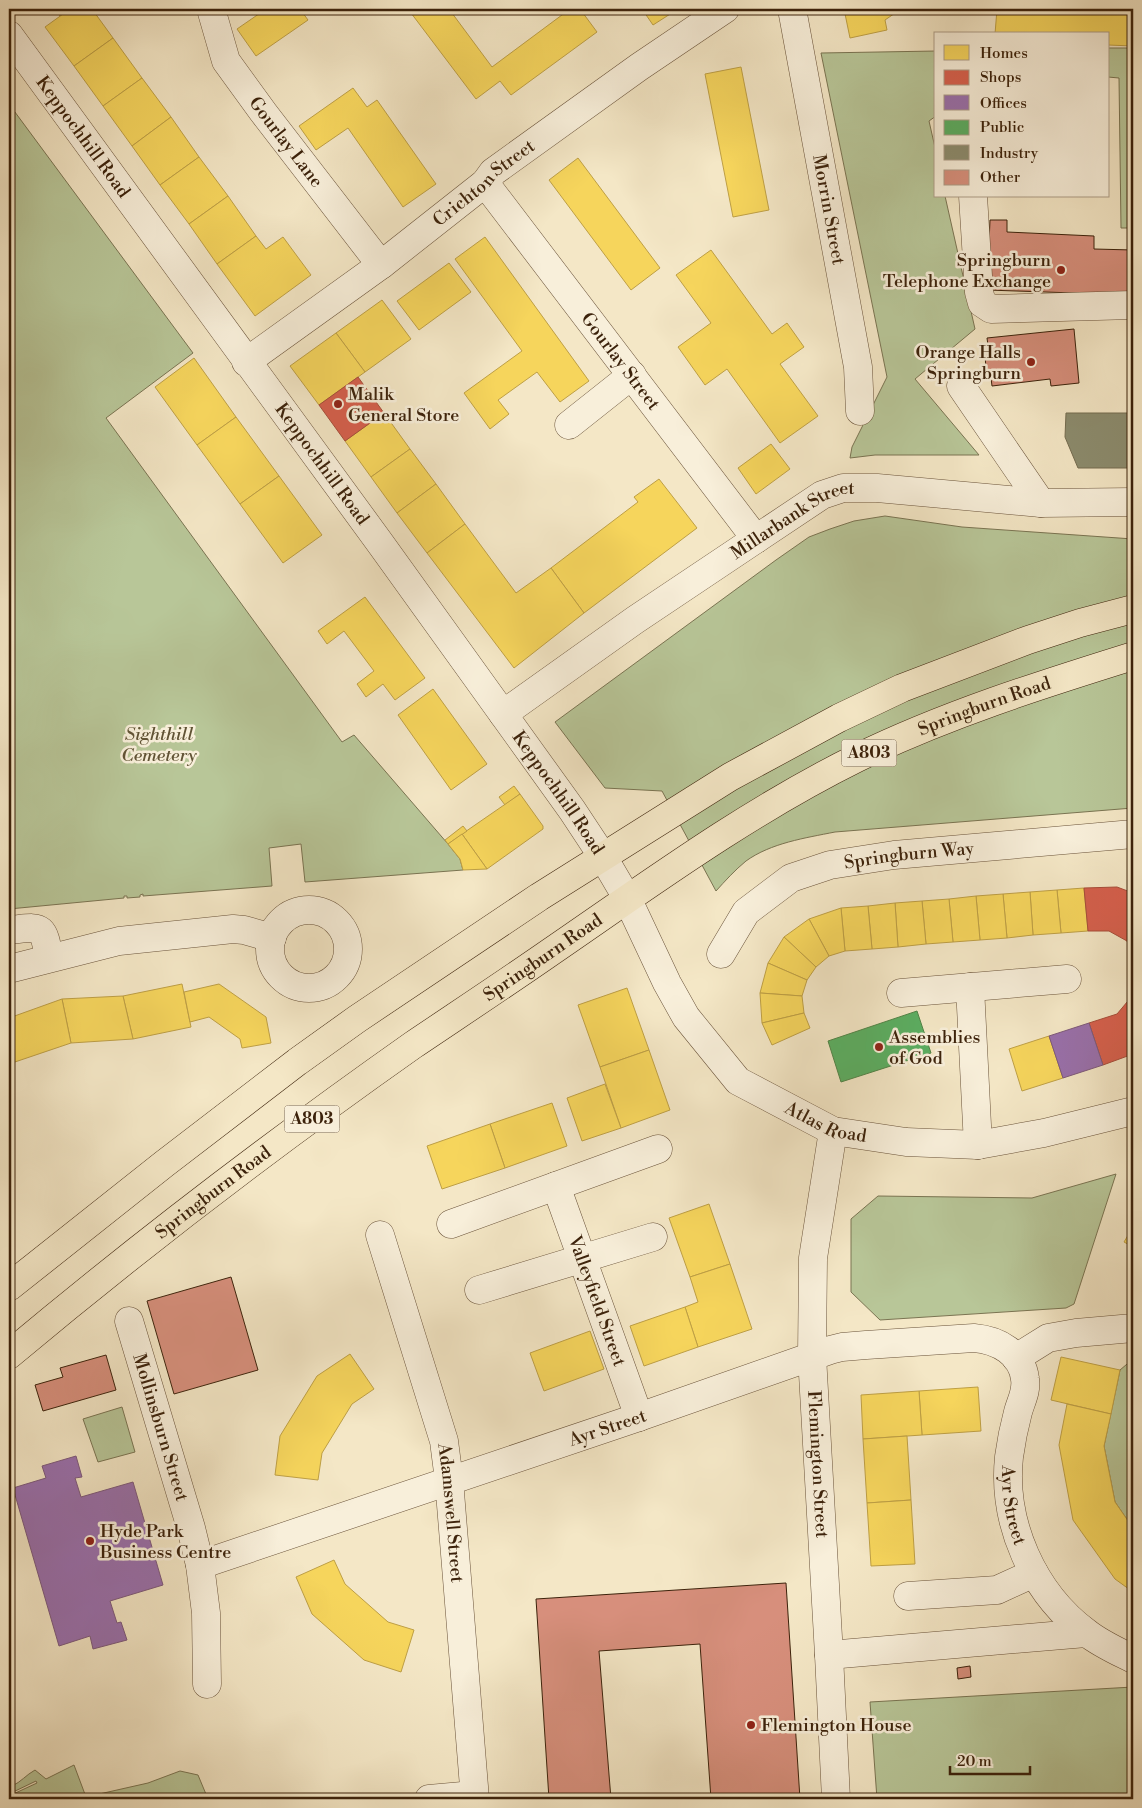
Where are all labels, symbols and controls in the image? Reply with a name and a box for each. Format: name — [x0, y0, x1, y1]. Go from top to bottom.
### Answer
legend — [934, 32, 1110, 198]
text: Homes — [980, 44, 1028, 63]
text: Shops — [980, 68, 1021, 87]
street label: Keppochhill Road — [31, 71, 136, 203]
street label: Gourlay Lane — [244, 92, 328, 192]
text: Offices — [980, 94, 1027, 113]
text: Public — [980, 118, 1024, 137]
street label: Crichton Street — [428, 134, 540, 231]
text: Industry — [980, 144, 1039, 163]
street label: Morrin Street — [808, 153, 851, 267]
text: Other — [980, 168, 1021, 187]
place label: Springburn Telephone Exchange — [883, 249, 1051, 293]
marker: Springburn Telephone Exchange — [1055, 264, 1067, 276]
street label: Gourlay Street — [576, 308, 666, 415]
place label: Orange Halls Springburn — [915, 341, 1021, 385]
marker: Orange Halls Springburn — [1025, 356, 1037, 368]
place label: Malik General Store — [348, 383, 459, 427]
street label: Keppochhill Road — [270, 398, 375, 530]
marker: Malik General Store — [332, 398, 344, 410]
street label: Millarbank Street — [726, 477, 855, 564]
street label: Springburn Road — [914, 671, 1054, 741]
park label: Sighthill Cemetery — [121, 723, 197, 767]
street label: Keppochhill Road — [507, 726, 610, 859]
road number: A803 — [842, 740, 896, 766]
street label: Springburn Way — [842, 836, 975, 874]
street label: Springburn Road — [479, 908, 607, 1006]
place label: Assemblies of God — [888, 1026, 981, 1070]
marker: Assemblies of God — [873, 1041, 885, 1053]
street label: Atlas Road — [780, 1096, 869, 1148]
road number: A803 — [284, 1106, 340, 1132]
street label: Springburn Road — [150, 1140, 276, 1244]
street label: Valleyfield Street — [563, 1231, 631, 1370]
street label: Mollinsburn Street — [128, 1351, 194, 1505]
street label: Flemington Street — [802, 1390, 834, 1539]
street label: Ayr Street — [565, 1404, 650, 1452]
street label: Adamswell Street — [433, 1441, 469, 1584]
street label: Ayr Street — [996, 1464, 1032, 1549]
place label: Hyde Park Business Centre — [99, 1520, 231, 1564]
marker: Hyde Park Business Centre — [84, 1535, 96, 1547]
place label: Flemington House — [761, 1714, 912, 1737]
marker: Flemington House — [745, 1719, 757, 1731]
scale bar — [950, 1743, 1030, 1775]
text: 20 m — [957, 1752, 992, 1771]

